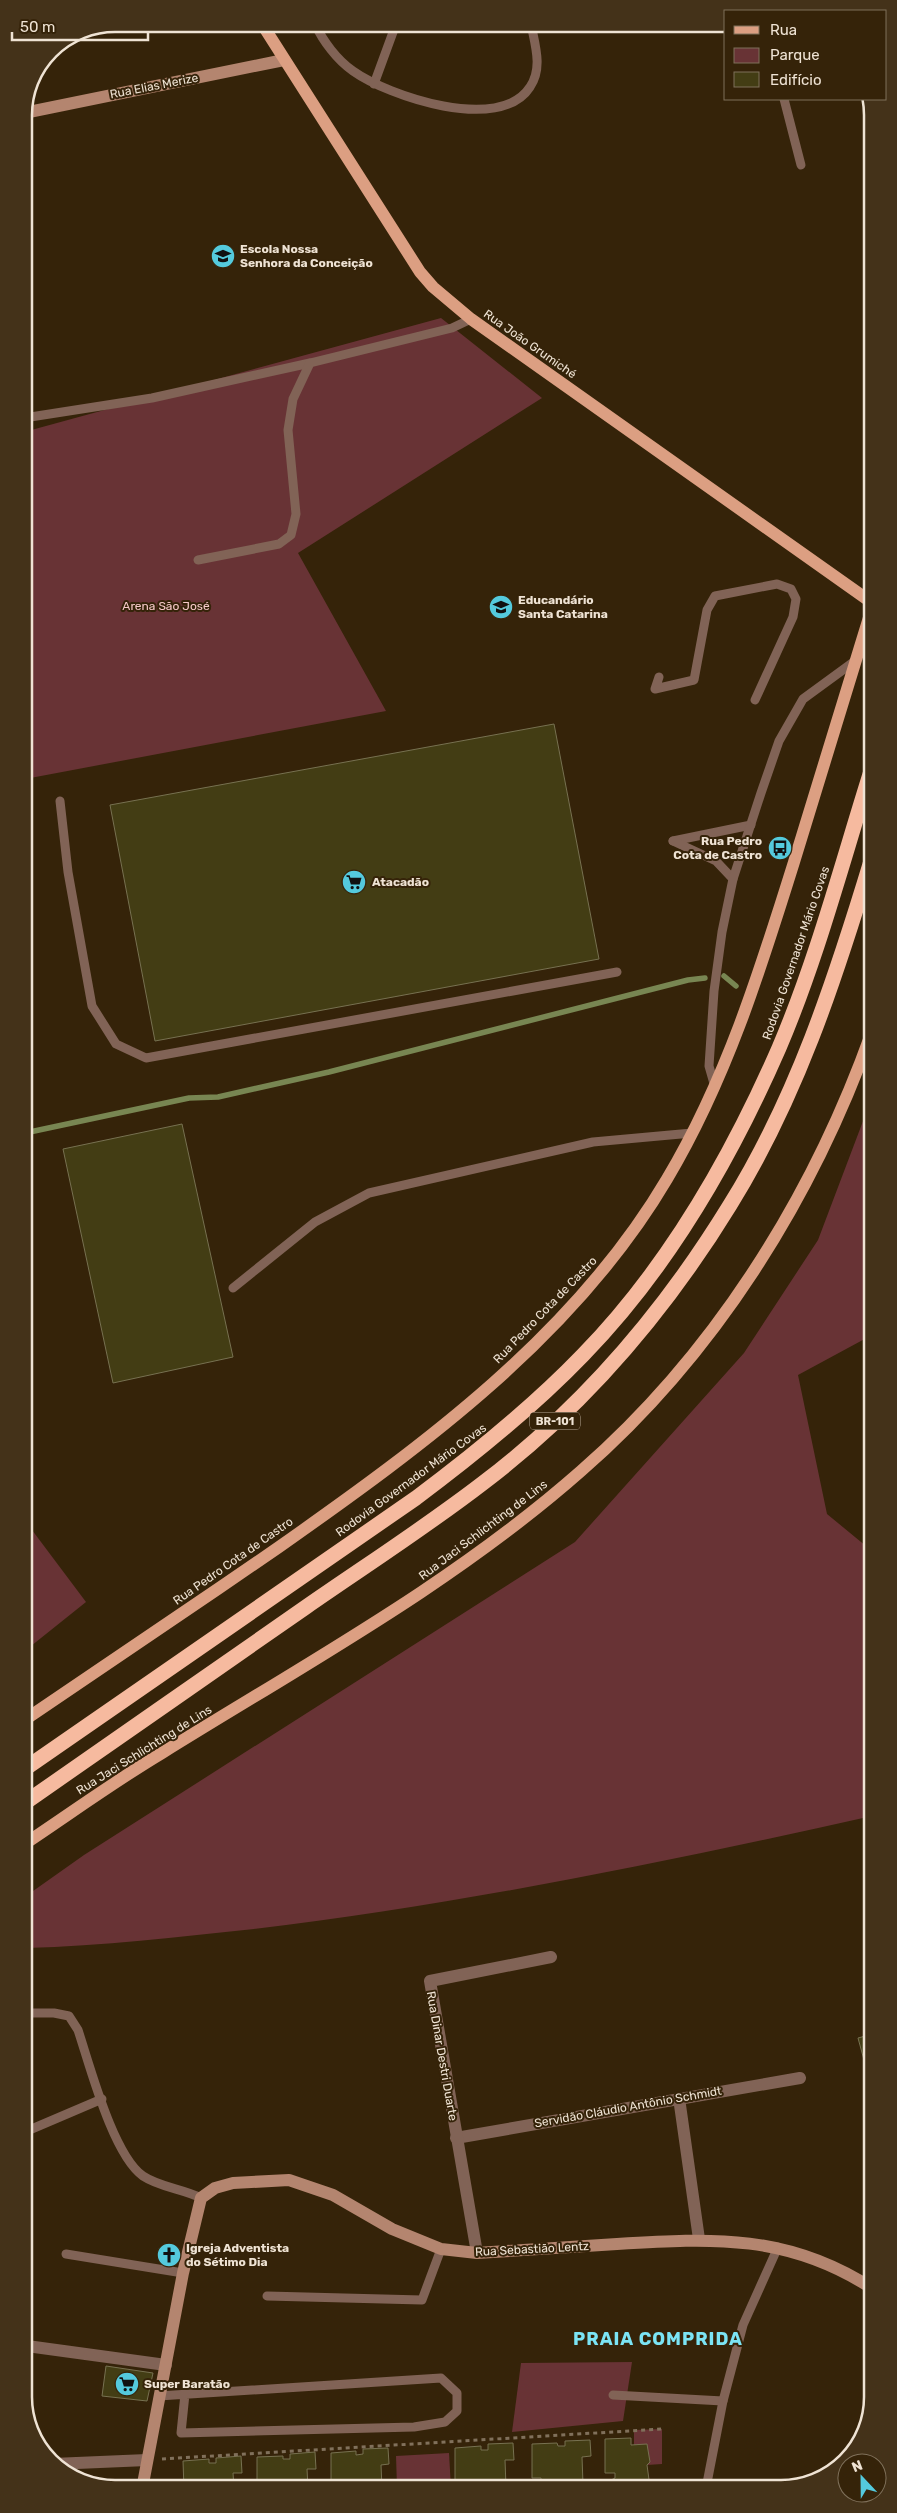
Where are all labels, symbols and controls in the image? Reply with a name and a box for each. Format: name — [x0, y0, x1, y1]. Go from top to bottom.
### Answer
scale bar — [12, 10, 149, 42]
legend — [724, 10, 887, 100]
text: 50 m — [20, 18, 55, 36]
text: Rua — [770, 21, 797, 39]
text: Parque — [770, 46, 820, 64]
street label: Rua Elias Merize — [109, 70, 200, 101]
text: Edifício — [770, 71, 822, 89]
place label: Escola Nossa Senhora da Conceição — [240, 242, 373, 270]
school or university icon: Escola Nossa Senhora da Conceição — [210, 243, 236, 269]
street label: Rua João Grumiché — [481, 307, 579, 381]
place label: Educandário Santa Catarina — [518, 593, 608, 621]
school or university icon: Educandário Santa Catarina — [488, 594, 514, 620]
park label: Arena São José — [122, 599, 210, 613]
place label: Rua Pedro Cota de Castro — [673, 834, 762, 862]
bus stop icon: Rua Pedro Cota de Castro — [767, 835, 793, 861]
street label: Rodovia Governador Mário Covas — [760, 864, 832, 1042]
supermarket icon: Atacadão — [341, 869, 367, 895]
place label: Atacadão — [372, 875, 429, 889]
street label: Rua Pedro Cota de Castro — [490, 1254, 600, 1366]
road number: BR-101 — [530, 1412, 580, 1430]
street label: Rodovia Governador Mário Covas — [333, 1421, 489, 1539]
street label: Rua Jaci Schlichting de Lins — [416, 1477, 550, 1583]
street label: Rua Pedro Cota de Castro — [170, 1514, 296, 1608]
street label: Rua Jaci Schlichting de Lins — [74, 1702, 214, 1798]
street label: Rua Dinar Destri Duarte — [424, 1990, 460, 2122]
street label: Servidão Cláudio Antônio Schmidt — [533, 2084, 723, 2130]
street label: Rua Sebastião Lentz — [475, 2239, 589, 2259]
place label: Igreja Adventista do Sétimo Dia — [186, 2241, 289, 2269]
church icon: Igreja Adventista do Sétimo Dia — [156, 2242, 182, 2268]
district label: PRAIA COMPRIDA — [573, 2328, 743, 2350]
supermarket icon: Super Baratão — [114, 2371, 140, 2397]
place label: Super Baratão — [144, 2377, 230, 2391]
north arrow — [837, 2453, 887, 2503]
text: N — [849, 2457, 865, 2476]

